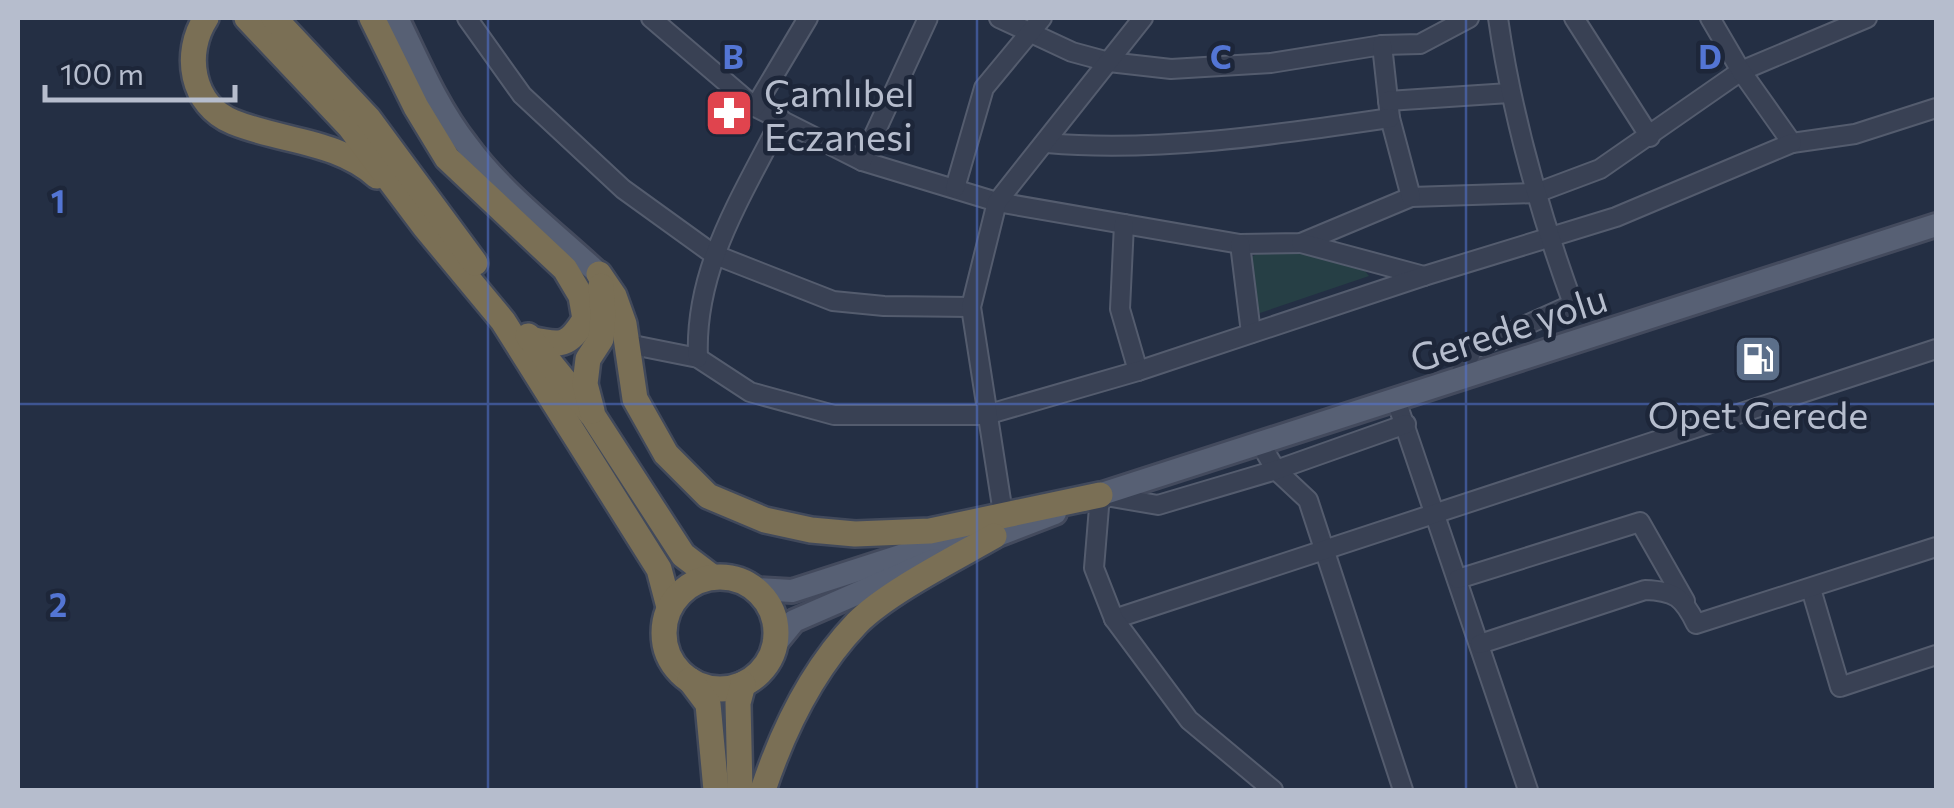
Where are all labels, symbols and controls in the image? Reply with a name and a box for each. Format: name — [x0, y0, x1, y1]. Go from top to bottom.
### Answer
text: B — [722, 36, 744, 76]
text: C — [1210, 36, 1232, 76]
text: D — [1698, 36, 1722, 76]
scale bar — [45, 40, 235, 102]
text: 100 m — [60, 54, 144, 91]
place label: Çamlıbel Eczanesi — [764, 68, 915, 159]
pharmacy icon: Çamlıbel Eczanesi — [703, 87, 755, 139]
text: 1 — [51, 180, 65, 220]
street label: Gerede yolu — [1404, 273, 1612, 381]
fuel station icon: Opet Gerede — [1732, 333, 1784, 385]
place label: Opet Gerede — [1648, 390, 1868, 437]
text: 2 — [49, 584, 67, 624]

